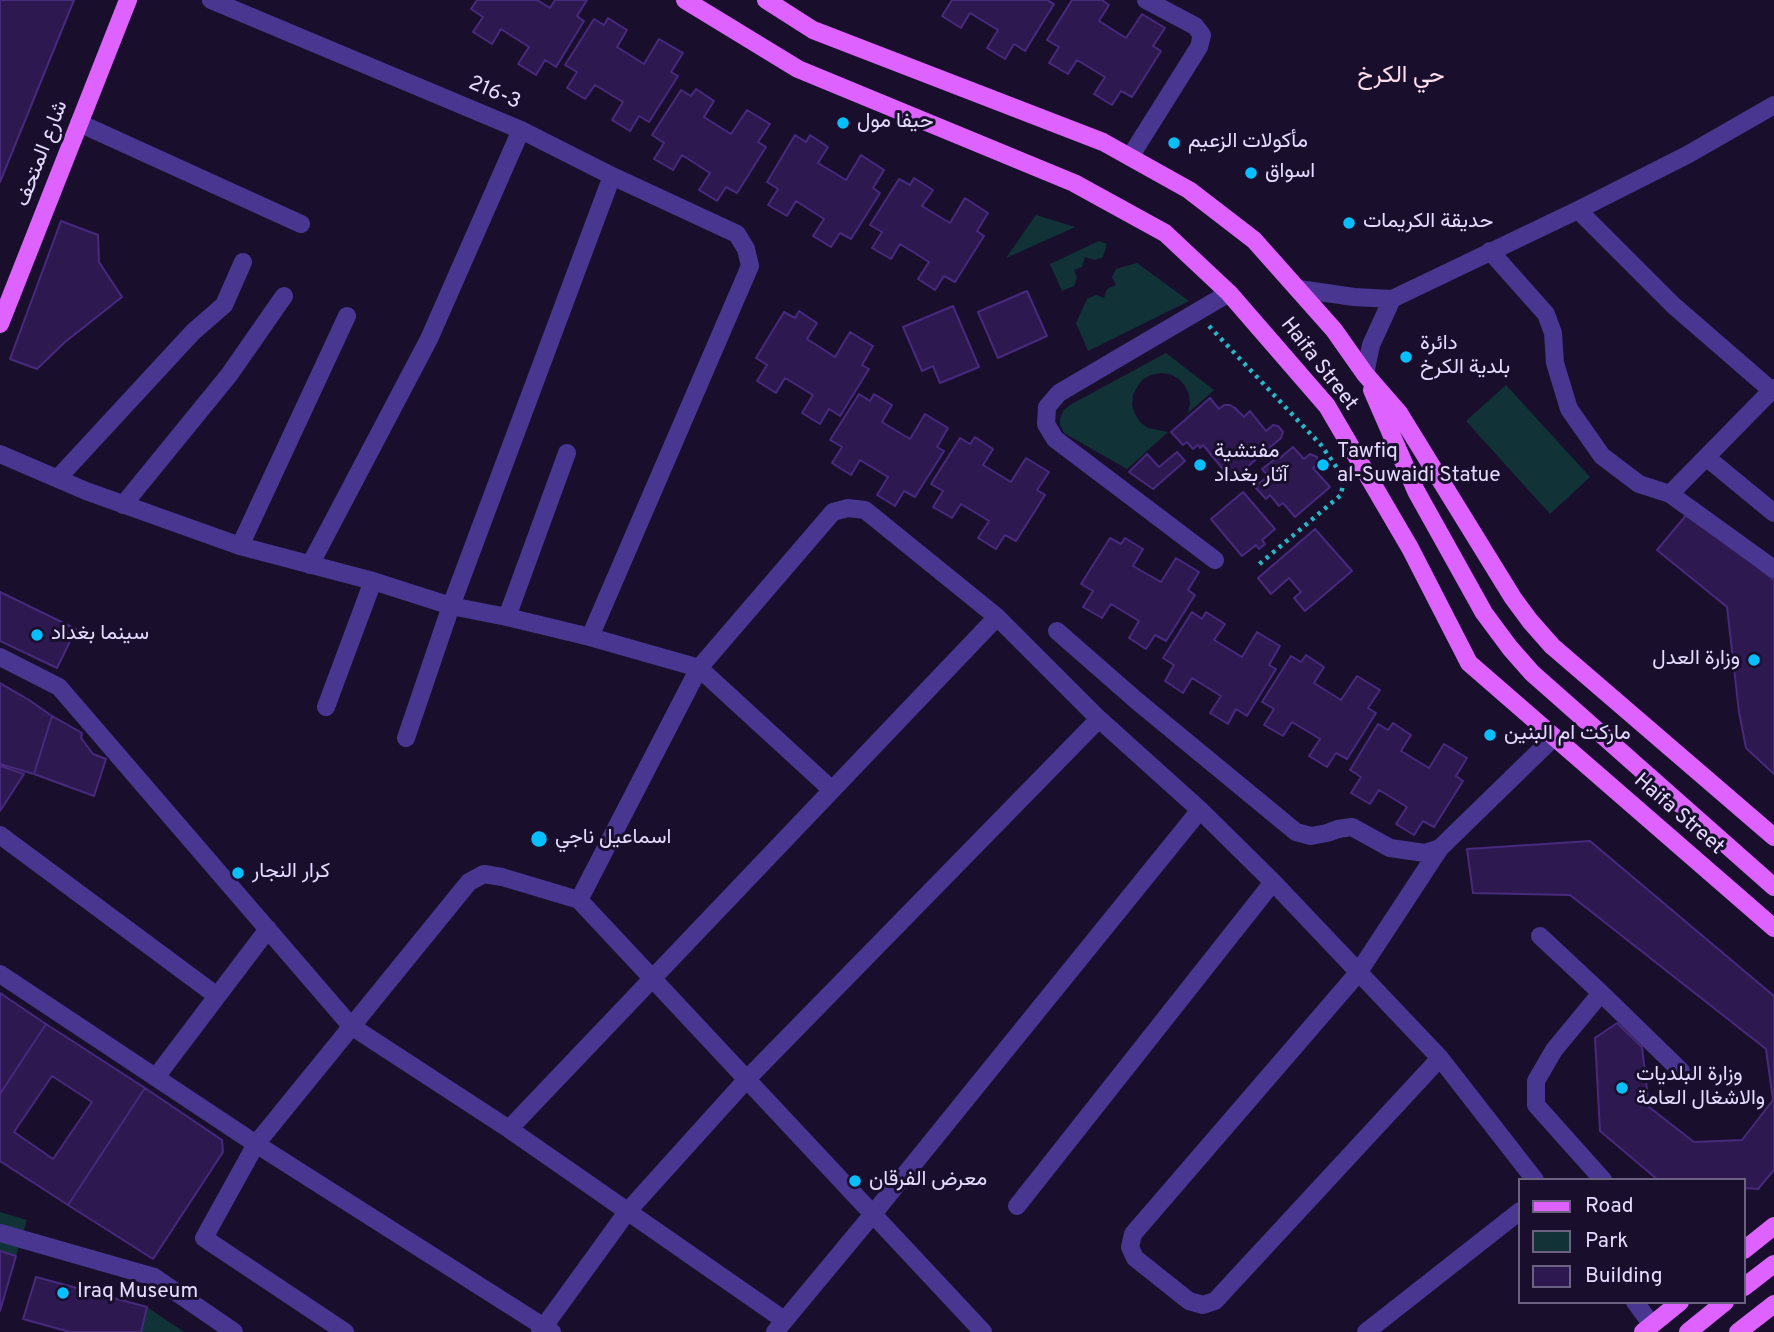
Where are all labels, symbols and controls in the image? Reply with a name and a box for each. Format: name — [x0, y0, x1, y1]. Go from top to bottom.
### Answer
district label: حي الكرخ — [1357, 63, 1445, 91]
street label: 216-3 — [464, 72, 524, 116]
street label: شارع المتحف — [11, 97, 75, 211]
place label: حيفا مول — [857, 110, 934, 136]
marker: حيفا مول — [835, 115, 851, 131]
place label: مأكولات الزعيم — [1188, 130, 1308, 156]
marker: مأكولات الزعيم — [1166, 135, 1182, 151]
place label: اسواق — [1265, 160, 1315, 186]
marker: اسواق — [1243, 165, 1259, 181]
place label: حديقة الكريمات — [1363, 210, 1493, 236]
marker: حديقة الكريمات — [1341, 215, 1357, 231]
street label: Haifa Street — [1274, 313, 1362, 417]
place label: دائرة بلدية الكرخ — [1420, 332, 1510, 382]
marker: دائرة بلدية الكرخ — [1398, 349, 1414, 365]
place label: مفتشية آثار بغداد — [1214, 440, 1288, 490]
place label: Tawfiq al-Suwaidi Statue — [1337, 440, 1501, 490]
marker: مفتشية آثار بغداد — [1192, 457, 1208, 473]
marker: Tawfiq al-Suwaidi Statue — [1315, 457, 1331, 473]
place label: سينما بغداد — [51, 622, 149, 648]
marker: سينما بغداد — [29, 627, 45, 643]
place label: وزارة العدل — [1652, 647, 1740, 673]
marker: وزارة العدل — [1746, 652, 1762, 668]
place label: ماركت ام البنين — [1504, 722, 1631, 748]
marker: ماركت ام البنين — [1482, 727, 1498, 743]
street label: Haifa Street — [1628, 769, 1728, 861]
place label: اسماعيل ناجي — [555, 826, 671, 852]
marker: اسماعيل ناجي — [529, 829, 549, 849]
place label: كرار النجار — [252, 860, 330, 886]
marker: كرار النجار — [230, 865, 246, 881]
place label: وزارة البلديات والاشغال العامة — [1636, 1063, 1765, 1113]
marker: وزارة البلديات والاشغال العامة — [1614, 1080, 1630, 1096]
place label: معرض الفرقان — [869, 1168, 987, 1194]
marker: معرض الفرقان — [847, 1173, 863, 1189]
legend — [1518, 1178, 1746, 1304]
text: Road — [1585, 1193, 1634, 1220]
text: Park — [1585, 1228, 1628, 1255]
text: Building — [1585, 1263, 1663, 1290]
place label: Iraq Museum — [77, 1280, 198, 1306]
marker: Iraq Museum — [55, 1285, 71, 1301]

